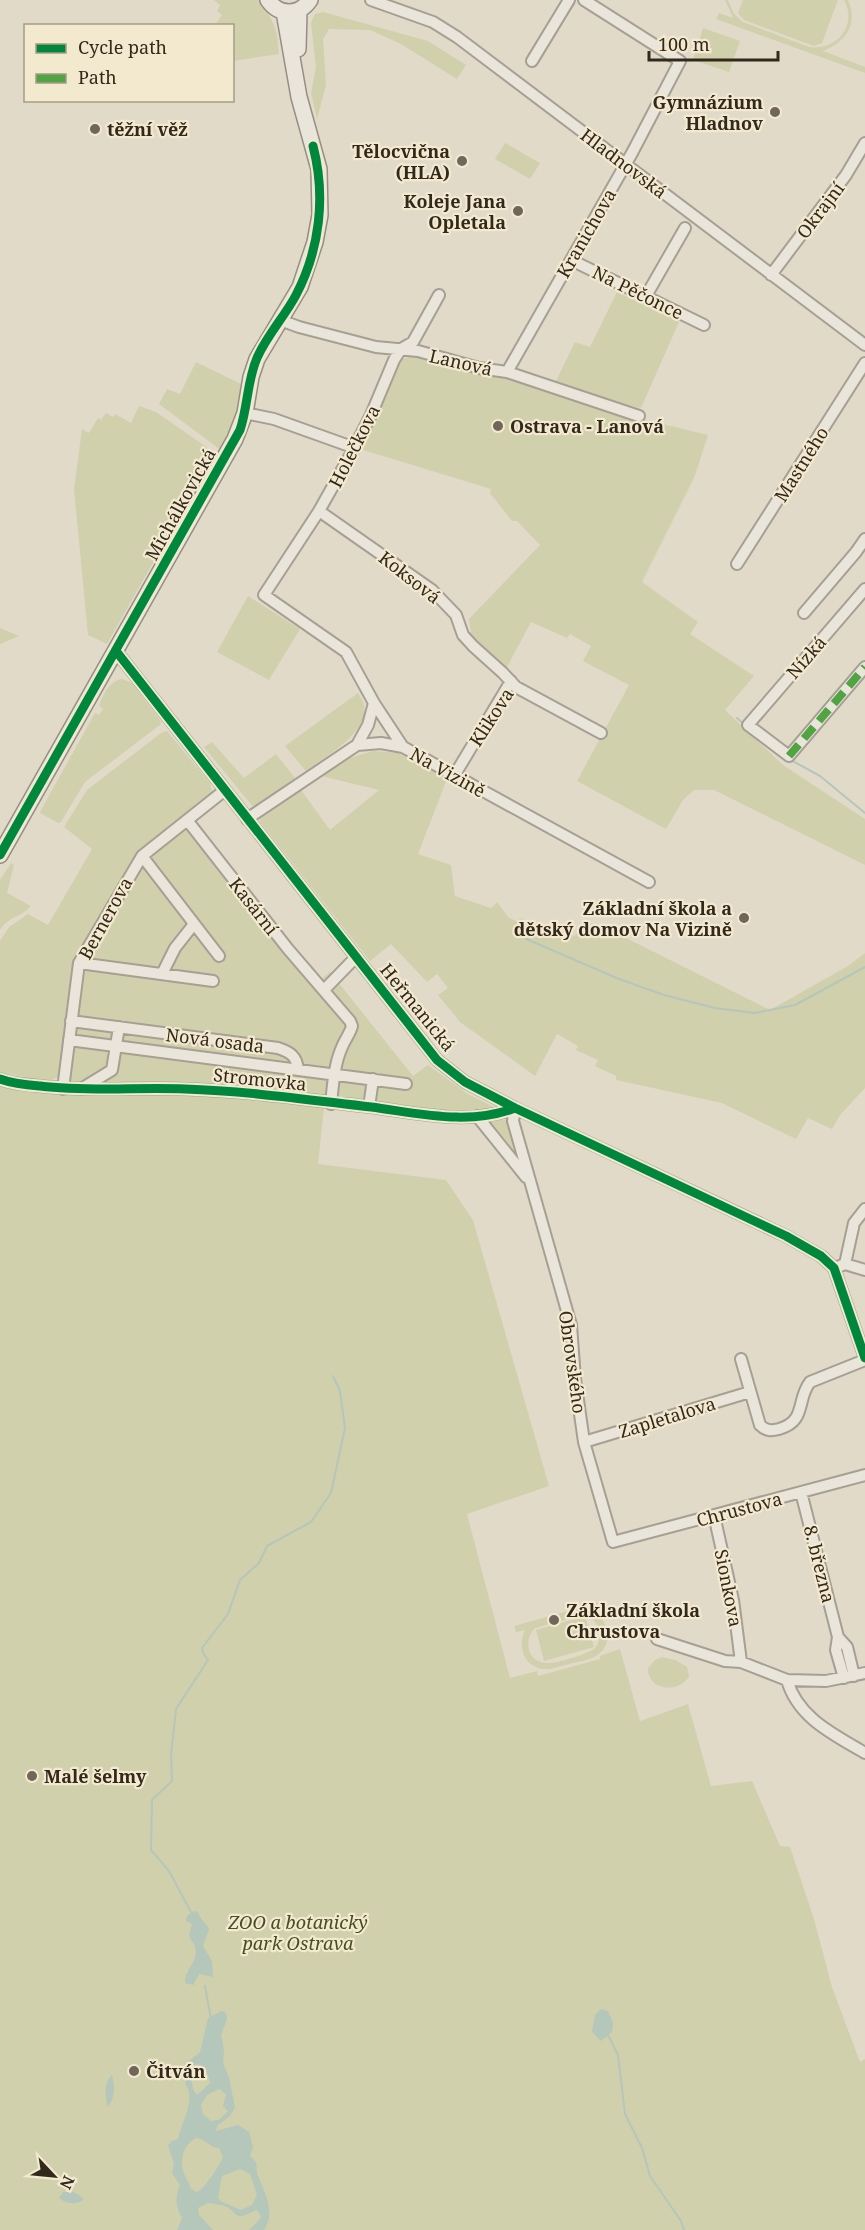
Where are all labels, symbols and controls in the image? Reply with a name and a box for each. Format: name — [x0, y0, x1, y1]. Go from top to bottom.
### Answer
legend — [24, 24, 234, 102]
scale bar — [649, 24, 778, 62]
text: 100 m — [658, 32, 710, 56]
text: Cycle path — [78, 35, 167, 59]
text: Path — [78, 65, 117, 89]
place label: Gymnázium Hladnov — [653, 90, 763, 135]
marker: Gymnázium Hladnov — [768, 105, 782, 119]
place label: těžní věž — [107, 117, 188, 141]
marker: těžní věž — [88, 122, 102, 136]
street label: Hladnovská — [576, 123, 672, 203]
place label: Tělocvična (HLA) — [352, 139, 450, 184]
marker: Tělocvična (HLA) — [455, 154, 469, 168]
street label: Okrajní — [791, 177, 849, 243]
street label: Kranichova — [551, 184, 621, 282]
place label: Koleje Jana Opletala — [404, 189, 506, 234]
marker: Koleje Jana Opletala — [511, 204, 525, 218]
street label: Na Pěčonce — [589, 260, 687, 324]
street label: Lanová — [427, 343, 495, 381]
street label: Holečkova — [323, 401, 385, 491]
place label: Ostrava - Lanová — [510, 414, 664, 438]
marker: Ostrava - Lanová — [491, 419, 505, 433]
street label: Mastného — [768, 422, 834, 506]
street label: Michálkovická — [139, 444, 221, 564]
street label: Koksová — [374, 545, 446, 609]
street label: Nízká — [781, 631, 831, 683]
street label: Klikova — [463, 683, 519, 751]
street label: Na Vizině — [406, 741, 490, 803]
street label: Kasární — [224, 872, 284, 940]
street label: Bernerova — [73, 873, 137, 963]
place label: Základní škola a dětský domov Na Vizině — [514, 896, 732, 941]
marker: Základní škola a dětský domov Na Vizině — [737, 911, 751, 925]
street label: Heřmanická — [375, 958, 461, 1056]
street label: Nová osada — [164, 1022, 266, 1058]
street label: Stromovka — [212, 1062, 308, 1096]
street label: Obrovského — [554, 1309, 592, 1415]
street label: Zapletalova — [616, 1391, 718, 1443]
street label: Chrustova — [693, 1486, 785, 1532]
street label: 8. března — [799, 1523, 841, 1605]
street label: Sionkova — [710, 1547, 748, 1629]
place label: Základní škola Chrustova — [566, 1598, 700, 1643]
marker: Základní škola Chrustova — [547, 1613, 561, 1627]
place label: Malé šelmy — [44, 1764, 147, 1788]
marker: Malé šelmy — [25, 1769, 39, 1783]
park label: ZOO a botanický park Ostrava — [227, 1910, 368, 1955]
place label: Čitván — [146, 2059, 205, 2083]
marker: Čitván — [127, 2064, 141, 2078]
north arrow — [24, 2146, 84, 2206]
text: N — [55, 2172, 80, 2193]

